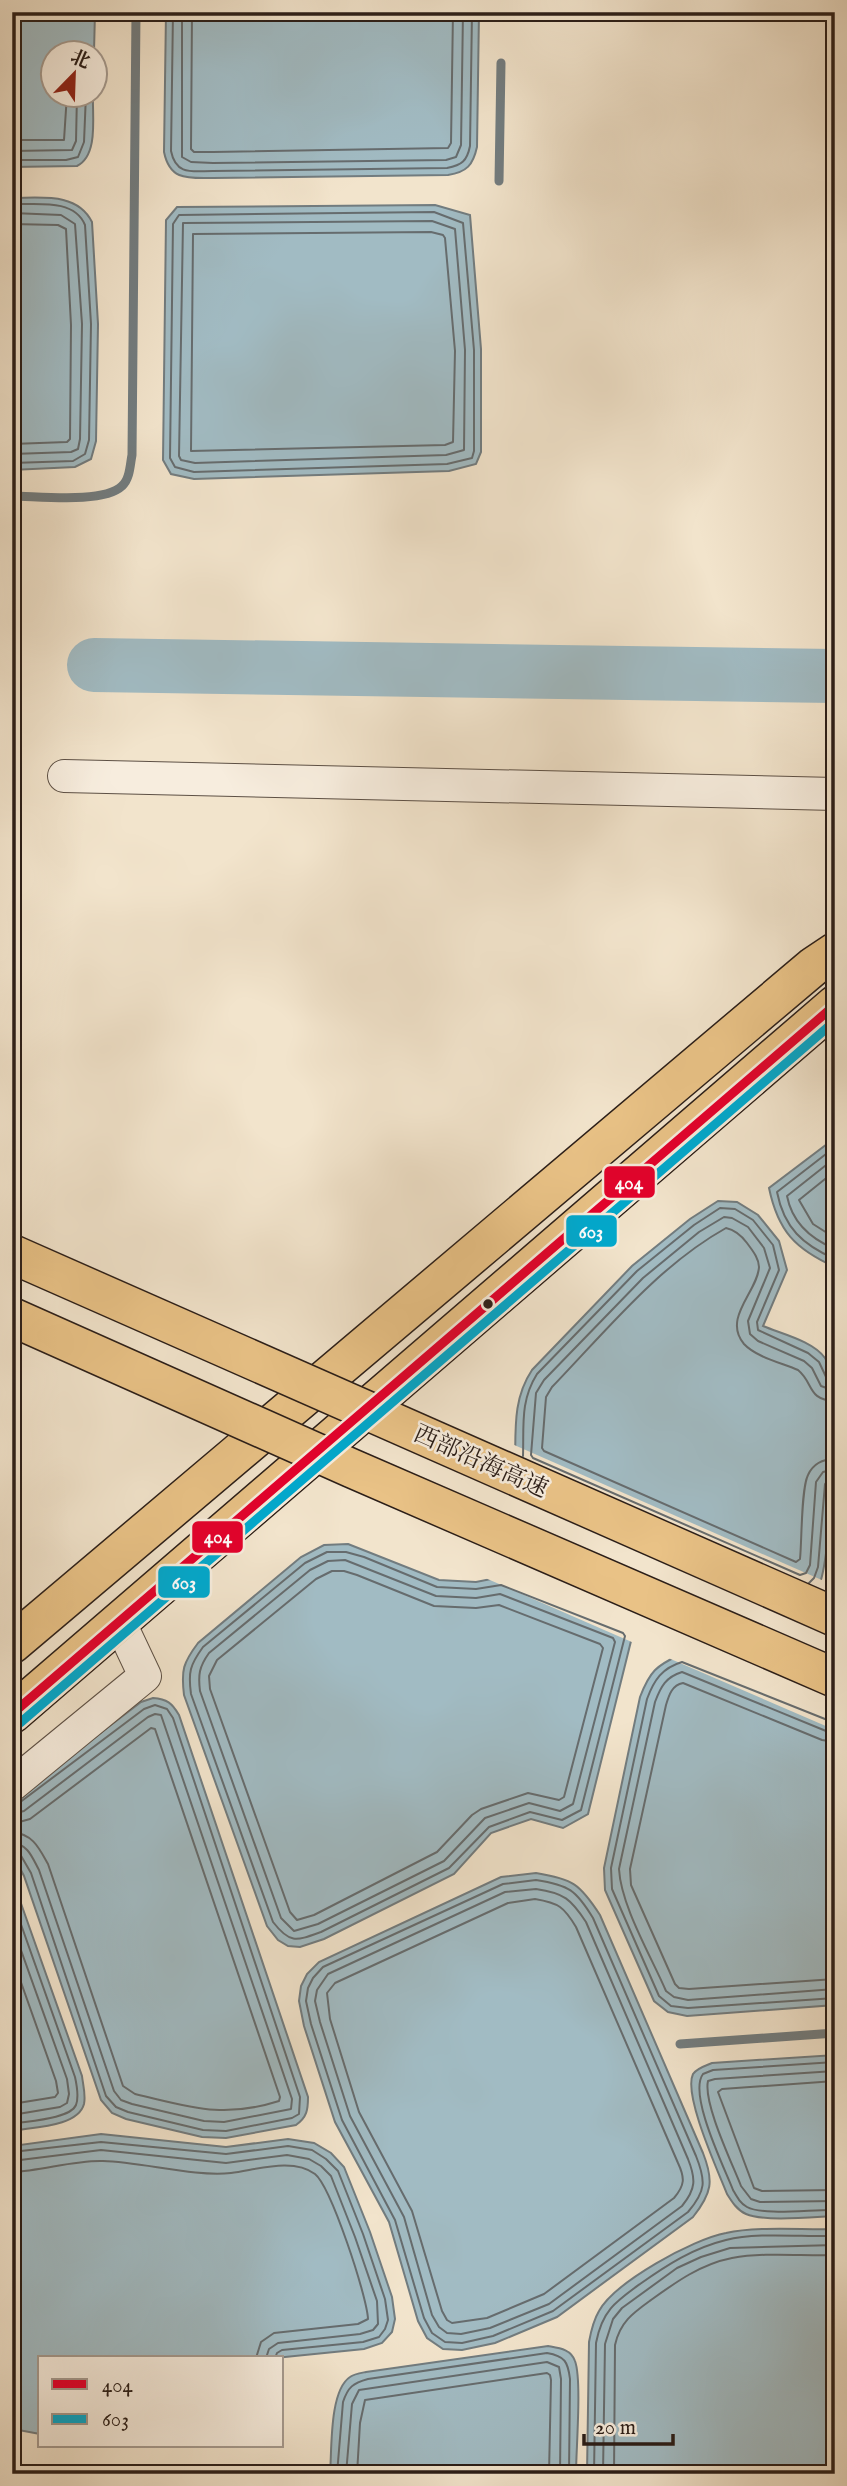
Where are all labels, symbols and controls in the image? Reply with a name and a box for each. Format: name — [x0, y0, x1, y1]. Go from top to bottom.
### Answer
north arrow — [38, 38, 108, 108]
text: 北 — [66, 45, 93, 75]
line badge: 404 — [603, 1165, 656, 1199]
text: 404 — [615, 1172, 644, 1196]
line badge: 603 — [565, 1214, 618, 1248]
text: 603 — [579, 1221, 603, 1245]
unlabelled marker — [481, 1297, 495, 1311]
street label: 西部沿海高速 — [408, 1419, 552, 1506]
line badge: 404 — [191, 1520, 244, 1554]
text: 404 — [204, 1526, 233, 1550]
line badge: 603 — [157, 1565, 211, 1599]
text: 603 — [172, 1572, 196, 1596]
legend — [38, 2356, 284, 2448]
text: 404 — [102, 2373, 134, 2400]
scale bar — [584, 2402, 674, 2446]
text: 603 — [102, 2407, 129, 2434]
text: 20 m — [595, 2415, 636, 2442]

